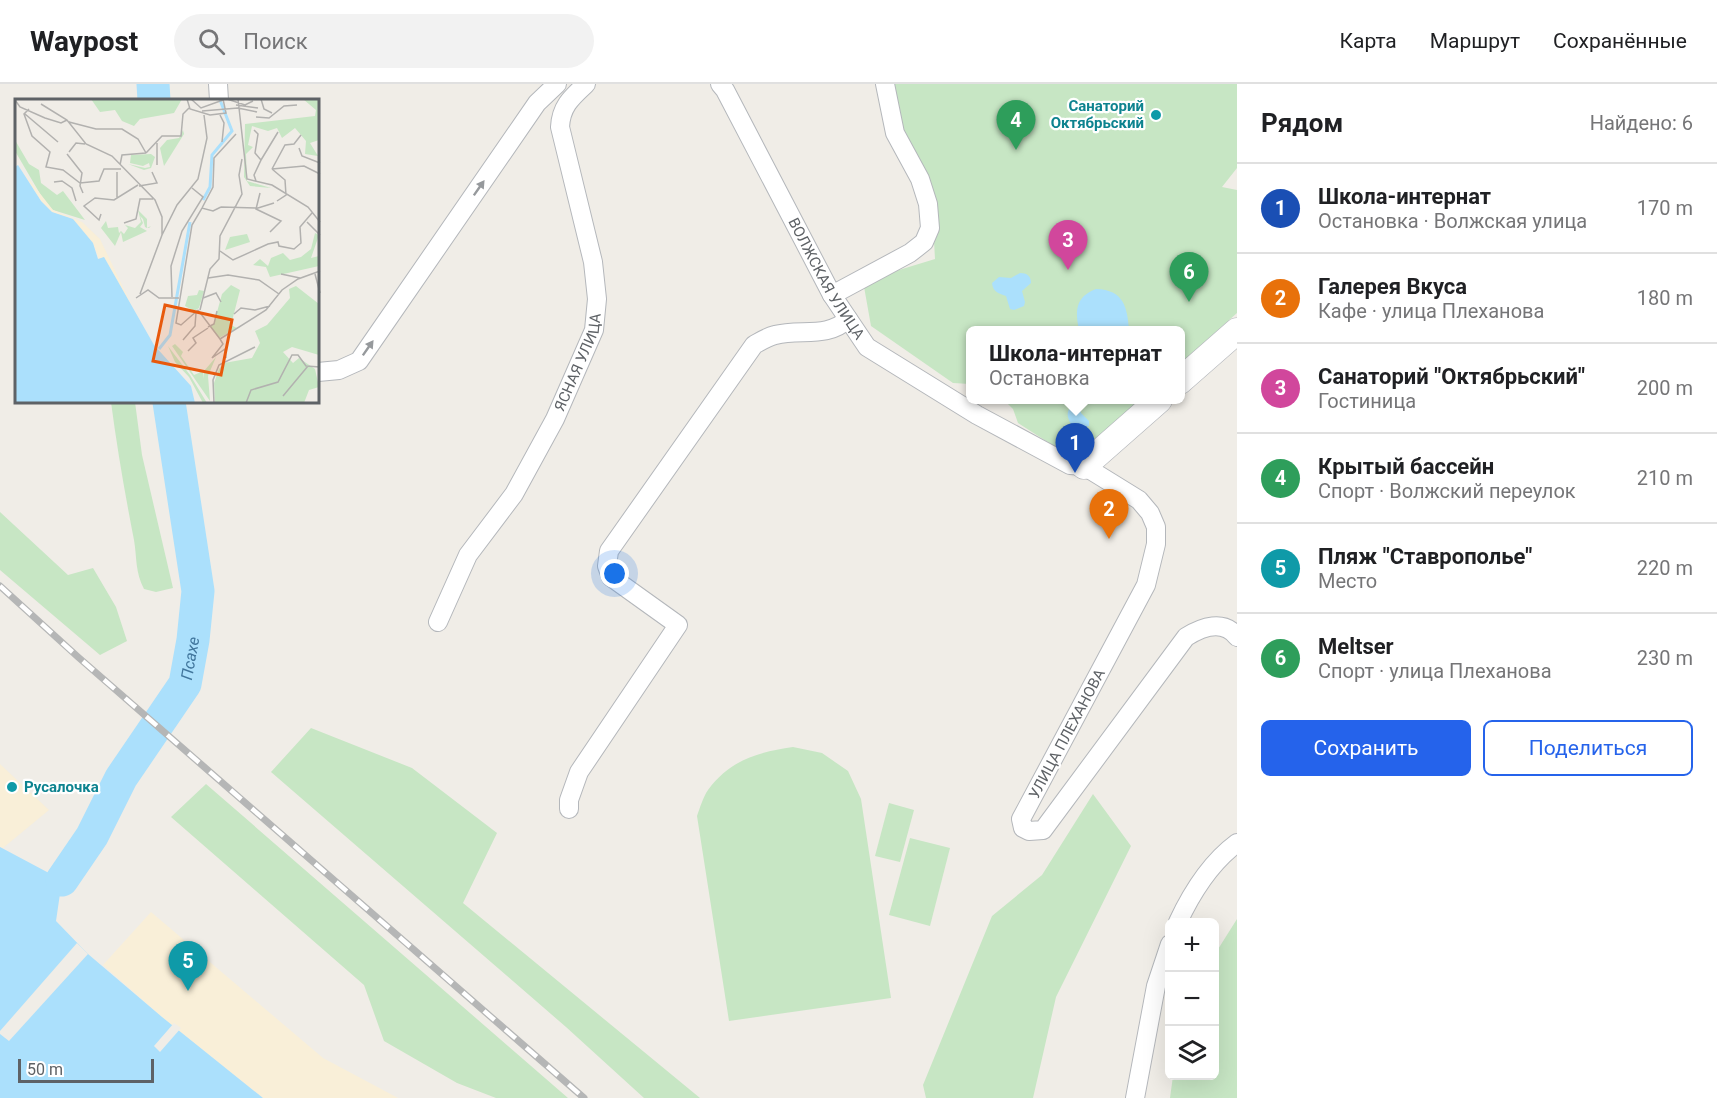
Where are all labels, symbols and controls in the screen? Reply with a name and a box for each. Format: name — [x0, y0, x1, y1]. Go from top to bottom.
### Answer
search box — [174, 14, 594, 68]
text: Waypost — [30, 25, 138, 58]
icon: search — [195, 25, 228, 58]
text: Поиск — [243, 29, 308, 54]
text: Карта — [1340, 29, 1397, 53]
text: Маршрут — [1430, 29, 1520, 53]
text: Сохранённые — [1553, 29, 1687, 53]
place label: Санаторий Октябрьский — [1051, 97, 1144, 132]
inset map — [15, 99, 320, 404]
pin: 4 — [996, 100, 1036, 150]
marker: Санаторий Октябрьский — [1149, 108, 1163, 122]
text: Рядом — [1261, 108, 1343, 138]
text: Найдено: 6 — [1590, 111, 1693, 135]
one-way arrow — [473, 180, 484, 196]
text: Школа-интернат — [1318, 184, 1491, 209]
text: 1 — [1275, 196, 1286, 220]
text: 170 m — [1637, 196, 1693, 220]
text: Остановка · Волжская улица — [1318, 209, 1587, 233]
street label: ВОЛЖСКАЯ УЛИЦА — [784, 215, 868, 343]
pin: 3 — [1048, 220, 1088, 270]
pin: 6 — [1170, 252, 1208, 302]
text: Галерея Вкуса — [1318, 274, 1467, 299]
text: 2 — [1275, 286, 1286, 310]
text: 180 m — [1637, 286, 1693, 310]
text: Кафе · улица Плеханова — [1318, 299, 1544, 323]
street label: ЯСНАЯ УЛИЦА — [551, 312, 605, 414]
popup — [966, 326, 1185, 404]
one-way arrow — [362, 341, 374, 357]
text: Школа-интернат — [989, 341, 1162, 366]
text: Санаторий "Октябрьский" — [1318, 364, 1585, 389]
text: Остановка — [989, 366, 1090, 390]
text: 3 — [1275, 376, 1286, 400]
text: 200 m — [1637, 376, 1693, 400]
text: Гостиница — [1318, 389, 1416, 413]
pin: 1 — [1056, 424, 1094, 473]
text: Крытый бассейн — [1318, 454, 1494, 479]
text: 4 — [1275, 466, 1286, 490]
text: 210 m — [1637, 466, 1693, 490]
text: Спорт · Волжский переулок — [1318, 479, 1576, 503]
pin: 2 — [1090, 490, 1128, 539]
text: Пляж "Ставрополье" — [1318, 544, 1532, 569]
text: 5 — [1275, 556, 1286, 580]
text: 220 m — [1637, 556, 1693, 580]
your location — [600, 559, 629, 588]
text: Место — [1318, 569, 1377, 593]
text: Meltser — [1318, 634, 1394, 659]
water label: Псахе — [176, 635, 203, 681]
text: 6 — [1275, 646, 1286, 670]
text: 230 m — [1637, 646, 1693, 670]
text: Спорт · улица Плеханова — [1318, 659, 1552, 683]
street label: УЛИЦА ПЛЕХАНОВА — [1025, 666, 1109, 802]
button: Сохранить — [1261, 720, 1471, 776]
button: Поделиться — [1483, 720, 1693, 776]
place label: Русалочка — [24, 778, 99, 796]
marker: Русалочка — [5, 780, 19, 794]
map controls — [1165, 918, 1219, 1080]
button: + — [1165, 918, 1219, 972]
pin: 5 — [168, 942, 207, 991]
button: − — [1165, 972, 1219, 1026]
button: layers — [1165, 1026, 1219, 1080]
scale bar — [18, 1056, 154, 1084]
text: 50 m — [27, 1060, 63, 1079]

